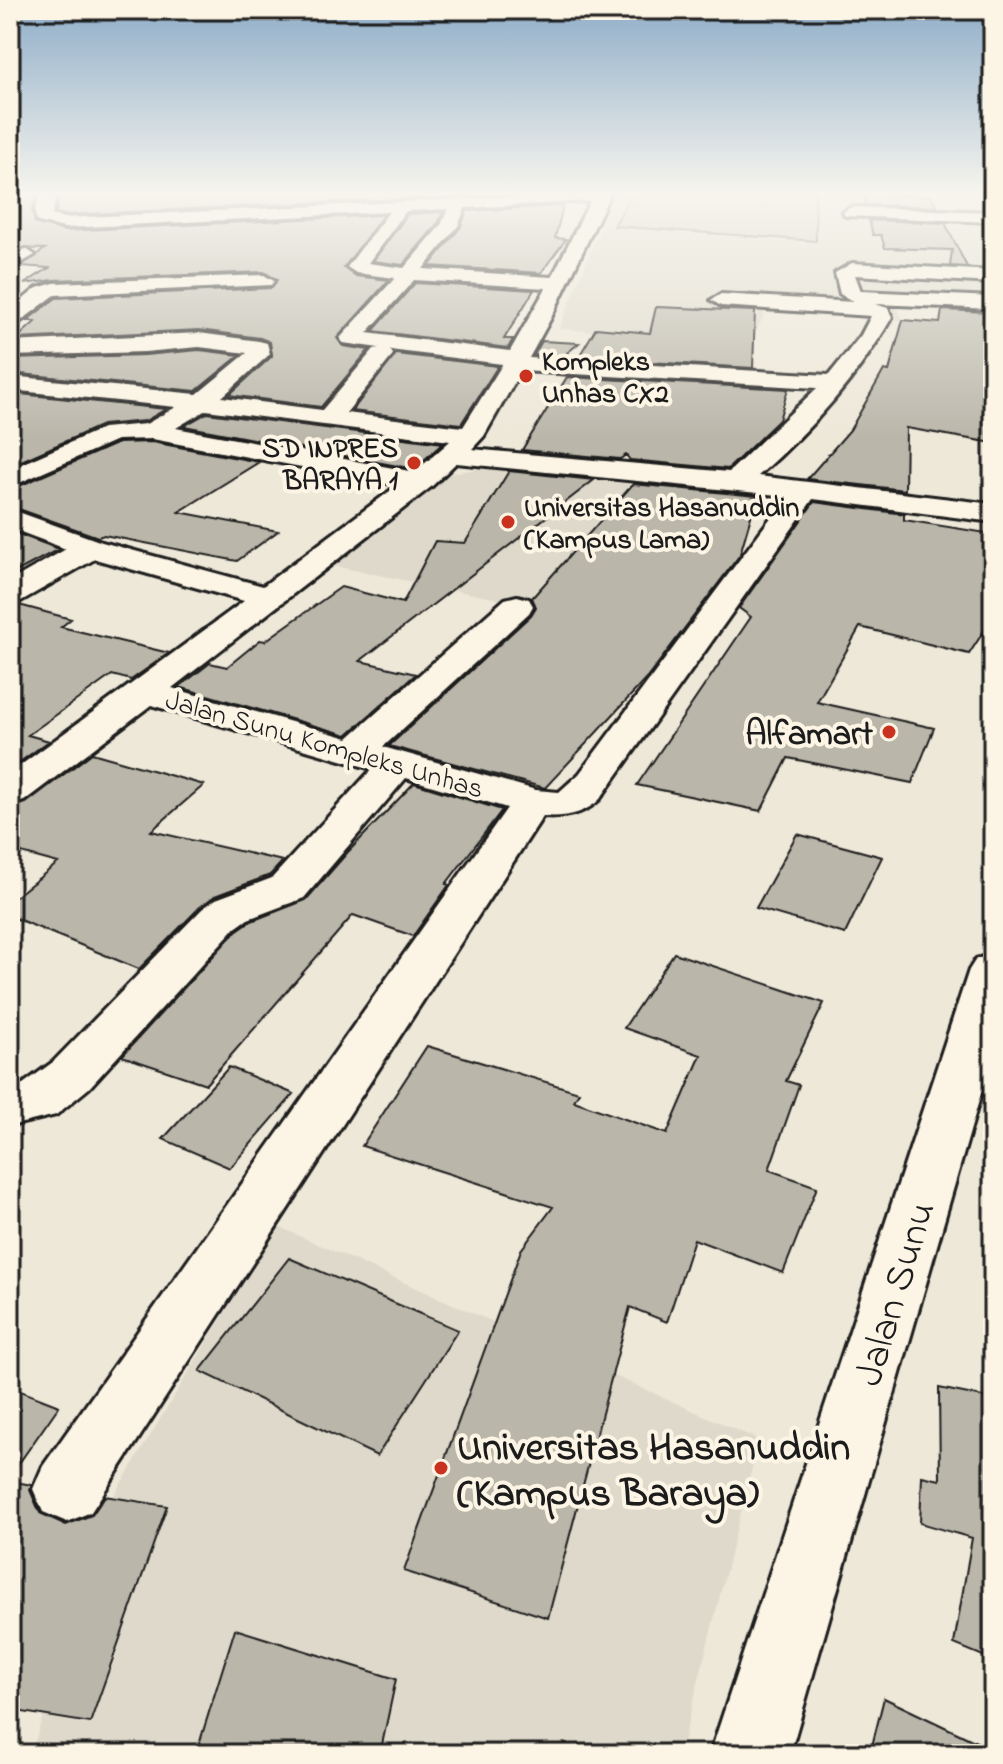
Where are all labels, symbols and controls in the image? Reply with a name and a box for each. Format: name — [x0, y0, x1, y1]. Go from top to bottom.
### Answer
place label: Kompleks Unhas CX2 — [542, 343, 669, 416]
marker: Kompleks Unhas CX2 — [517, 367, 535, 385]
place label: SD INPRES BARAYA 1 — [262, 430, 398, 503]
marker: SD INPRES BARAYA 1 — [405, 454, 423, 472]
place label: Universitas Hasanuddin (Kampus Lama) — [524, 489, 799, 562]
marker: Universitas Hasanuddin (Kampus Lama) — [499, 513, 517, 531]
street label: Jalan Sunu Kompleks Unhas — [160, 681, 488, 811]
place label: Alfamart — [746, 711, 874, 761]
marker: Alfamart — [880, 723, 898, 741]
street label: Jalan Sunu — [841, 1195, 953, 1394]
place label: Universitas Hasanuddin (Kampus Baraya) — [457, 1420, 850, 1525]
marker: Universitas Hasanuddin (Kampus Baraya) — [432, 1459, 450, 1477]

